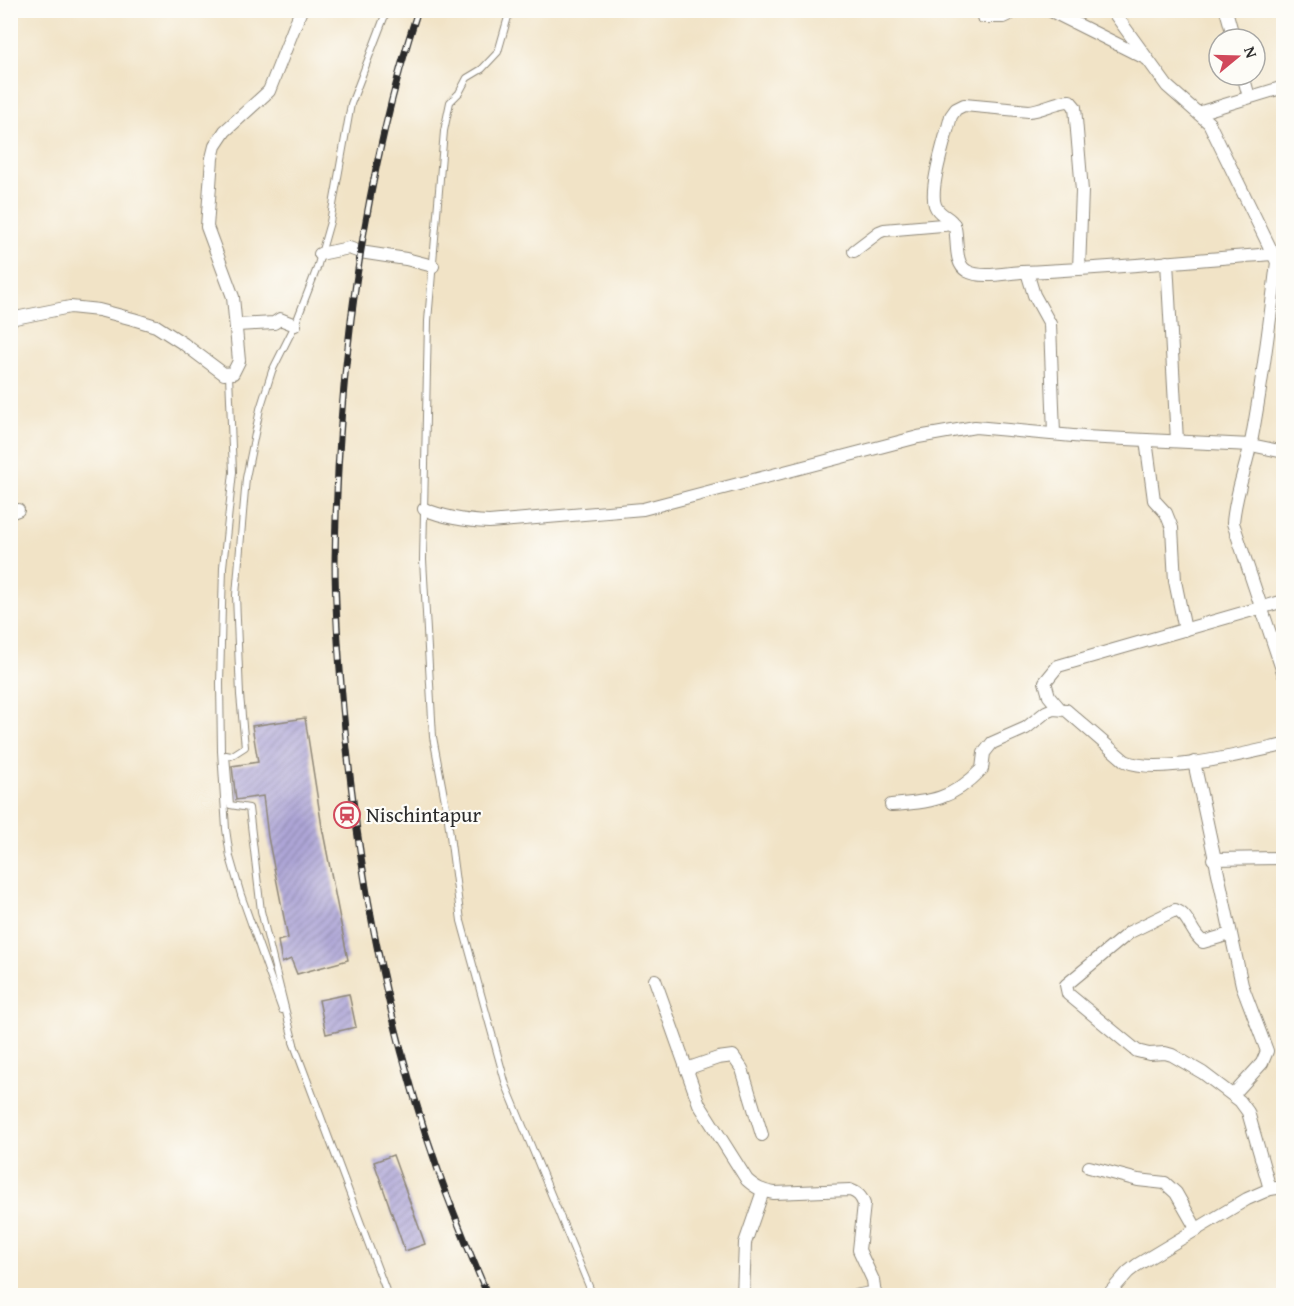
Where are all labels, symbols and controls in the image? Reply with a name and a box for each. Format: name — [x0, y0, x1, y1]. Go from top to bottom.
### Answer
north arrow — [1207, 27, 1267, 87]
text: N — [1238, 43, 1264, 61]
place label: Nischintapur — [366, 799, 481, 830]
station icon: Nischintapur — [332, 800, 362, 830]

